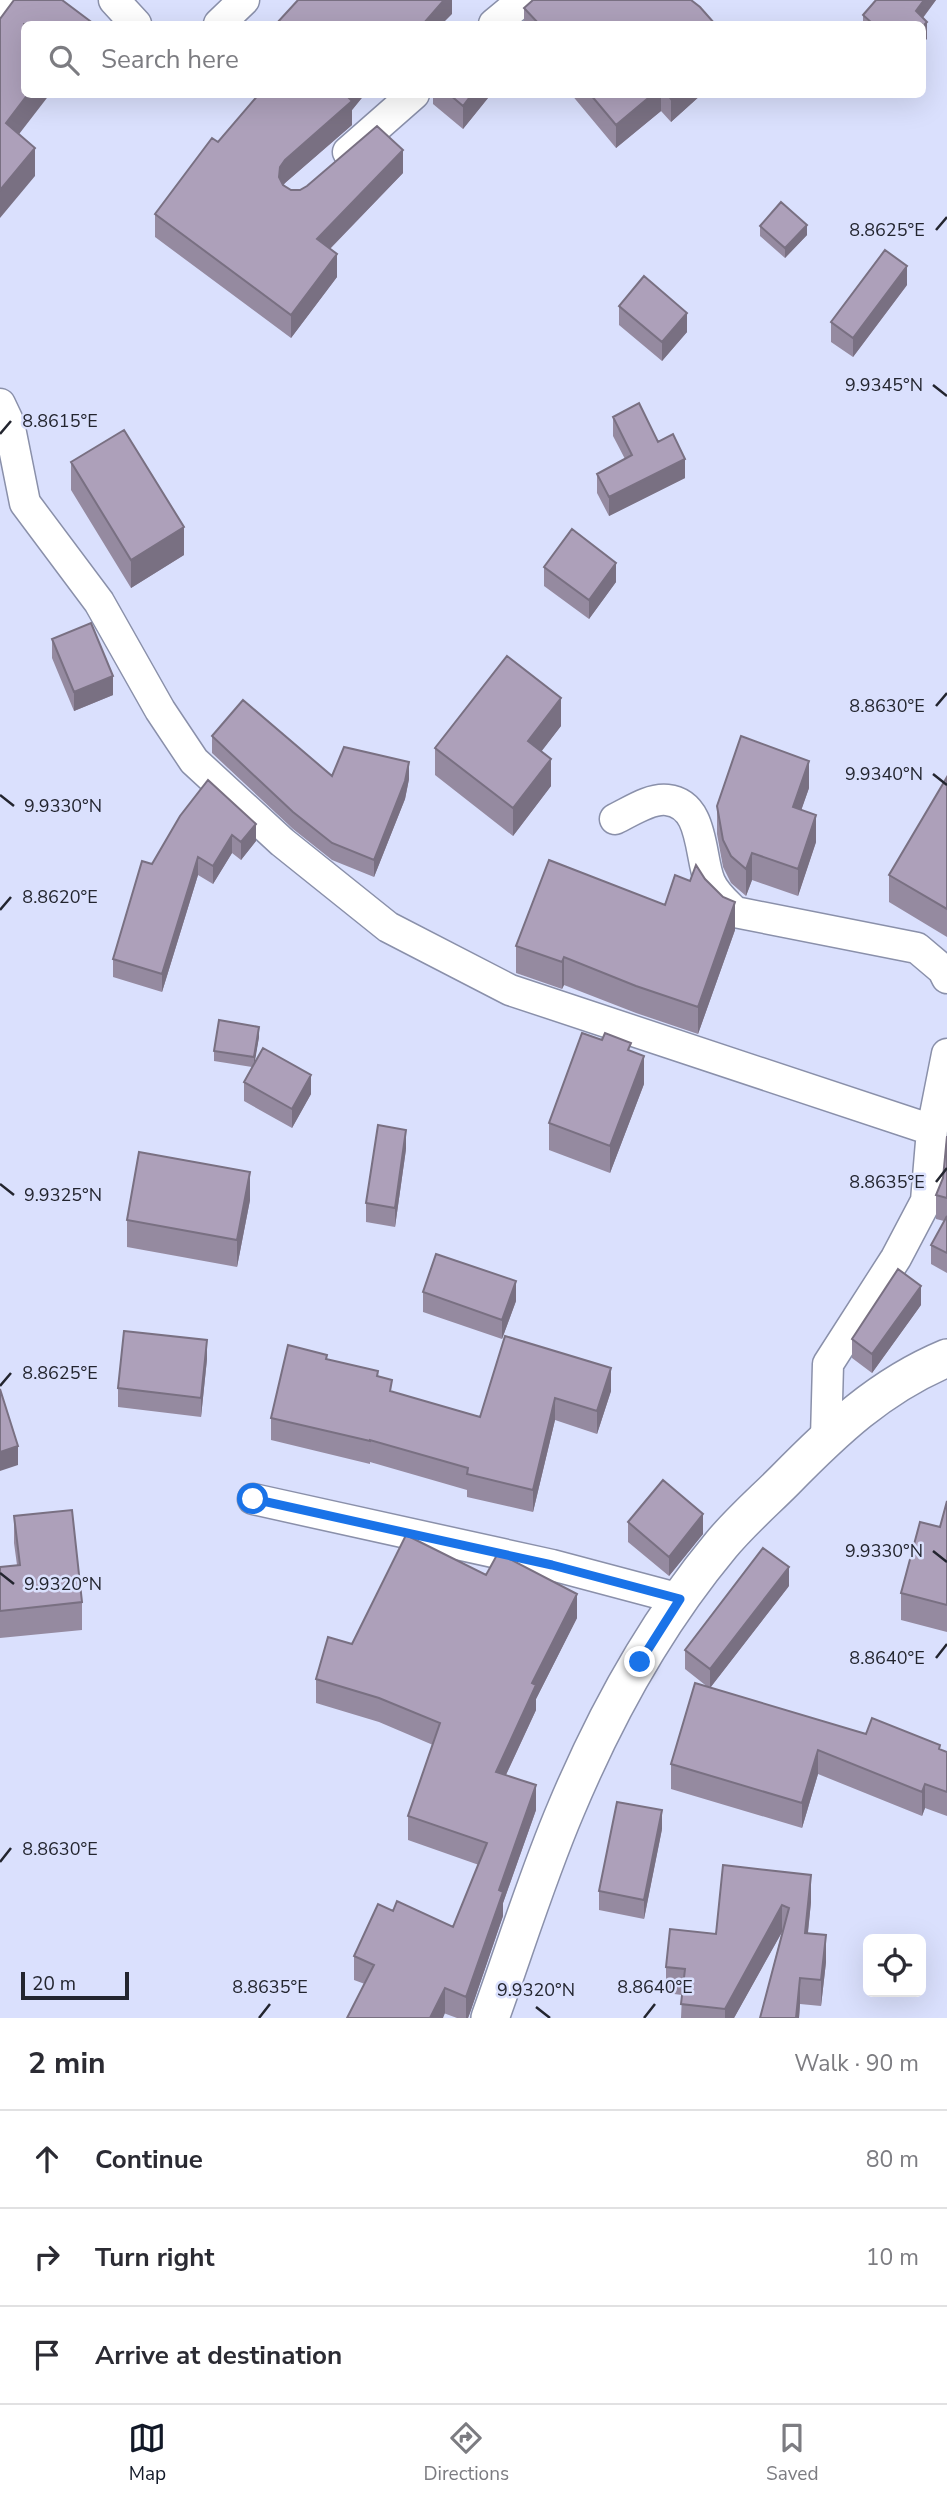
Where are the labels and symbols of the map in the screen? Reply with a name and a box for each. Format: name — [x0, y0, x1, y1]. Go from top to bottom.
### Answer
text: 8.8625°E — [849, 218, 925, 242]
text: 9.9345°N — [845, 373, 923, 397]
text: 8.8615°E — [22, 409, 98, 433]
text: 8.8630°E — [849, 694, 925, 718]
text: 9.9340°N — [845, 762, 923, 786]
text: 9.9330°N — [24, 794, 102, 818]
text: 8.8620°E — [22, 885, 98, 909]
text: 8.8635°E — [849, 1170, 925, 1194]
text: 9.9325°N — [24, 1183, 102, 1207]
text: 8.8625°E — [22, 1361, 98, 1385]
route start — [237, 1483, 268, 1514]
text: 9.9330°N — [845, 1539, 923, 1563]
text: 9.9320°N — [24, 1572, 102, 1596]
route end — [624, 1646, 655, 1677]
text: 8.8640°E — [849, 1646, 925, 1670]
text: 8.8630°E — [22, 1837, 98, 1861]
scale bar — [21, 1969, 130, 2001]
text: 8.8635°E — [232, 1975, 308, 1999]
text: 8.8640°E — [617, 1975, 693, 1999]
text: 9.9320°N — [497, 1978, 575, 2002]

